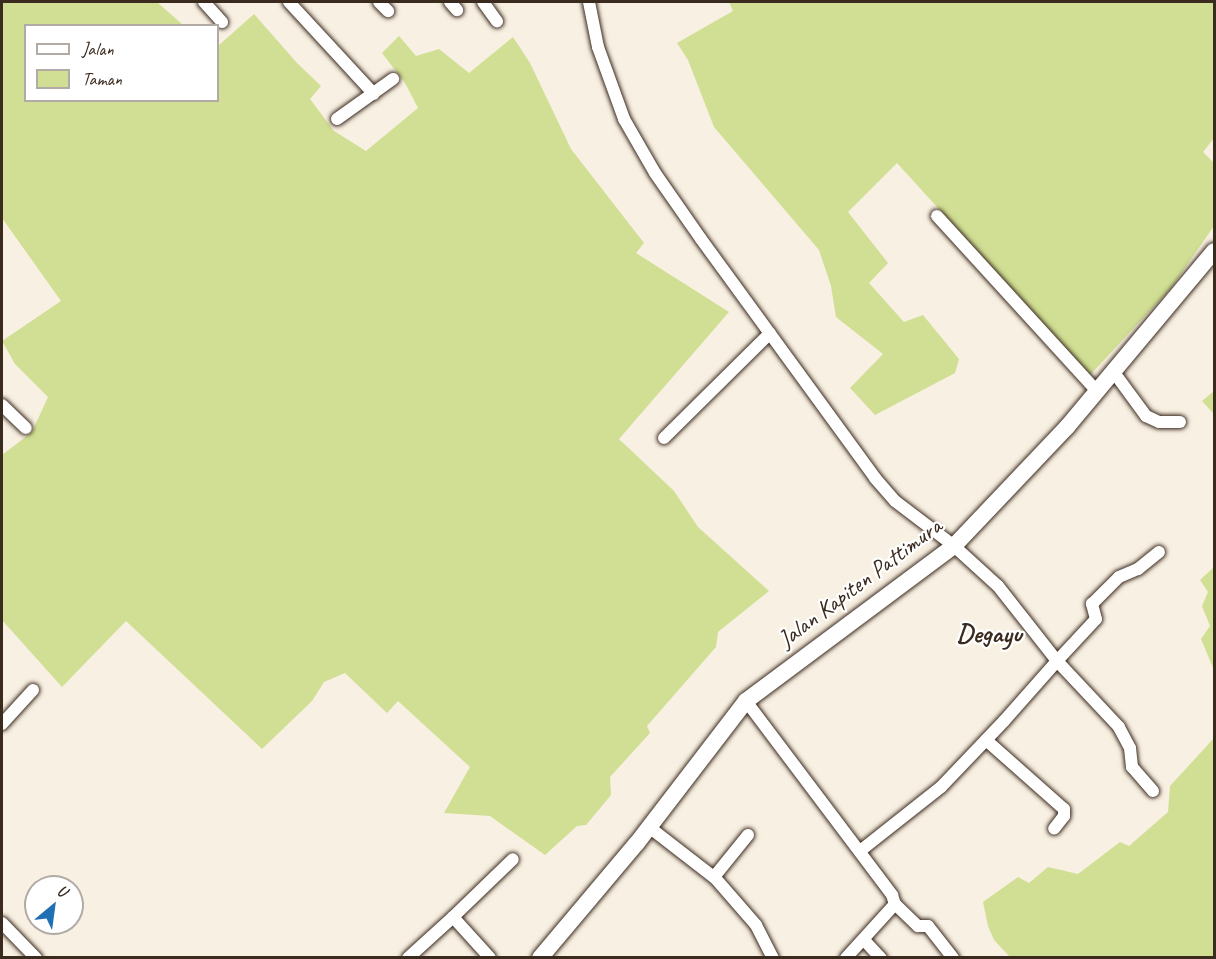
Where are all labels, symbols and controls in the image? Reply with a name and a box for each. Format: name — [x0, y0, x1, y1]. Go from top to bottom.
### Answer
legend — [24, 24, 219, 102]
text: Jalan — [82, 38, 114, 60]
text: Taman — [82, 68, 122, 90]
street label: Jalan Kapiten Pattimura — [772, 512, 948, 654]
district label: Degayu — [956, 618, 1022, 650]
north arrow — [24, 875, 84, 935]
text: U — [54, 880, 70, 902]

